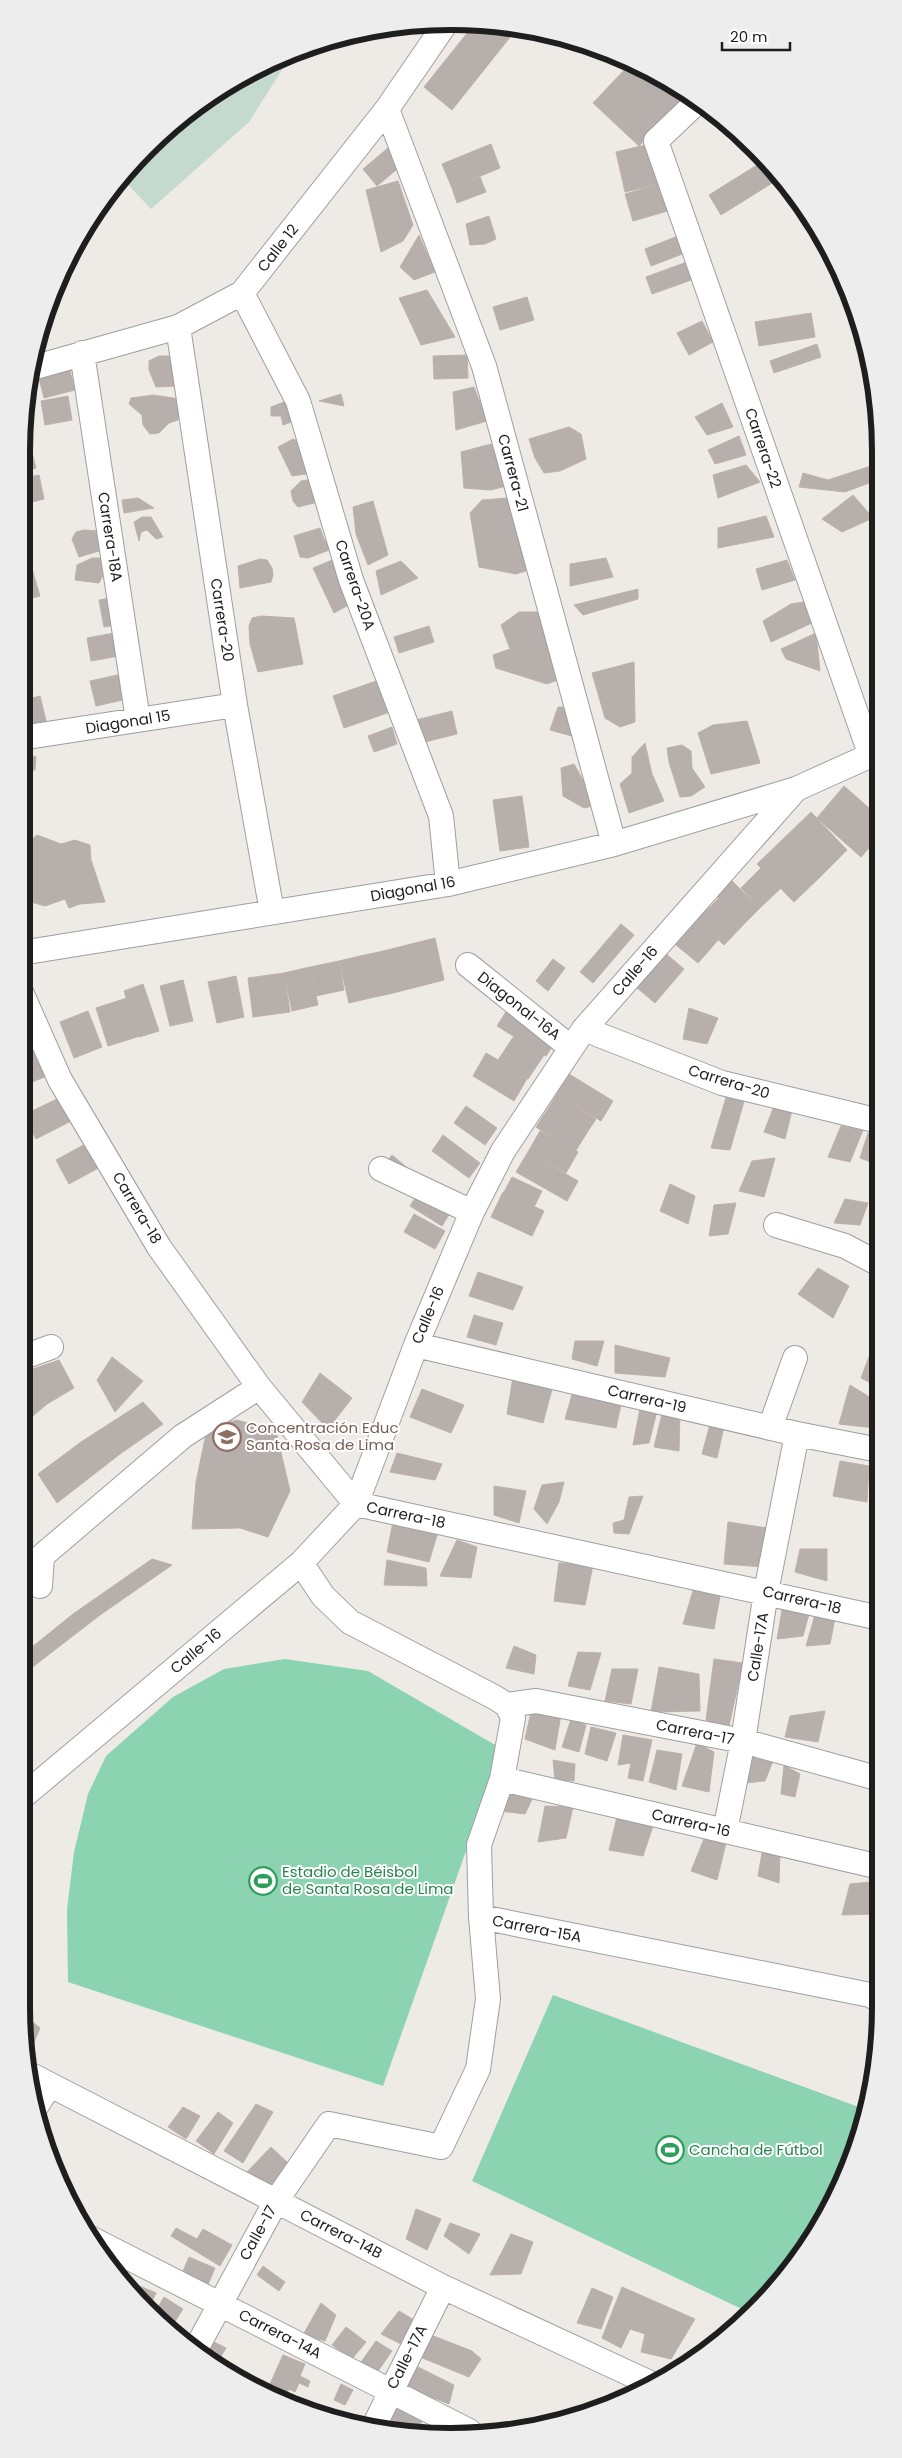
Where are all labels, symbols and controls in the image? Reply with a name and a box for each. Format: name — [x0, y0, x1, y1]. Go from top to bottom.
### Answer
scale bar — [722, 20, 790, 52]
text: 20 m — [730, 26, 768, 47]
street label: Calle 12 — [252, 219, 303, 276]
street label: Carrera-22 — [740, 405, 787, 491]
street label: Carrera-21 — [493, 432, 534, 514]
street label: Carrera-18A — [93, 491, 128, 583]
street label: Carrera-20A — [330, 537, 381, 633]
street label: Carrera-20 — [206, 577, 239, 663]
street label: Diagonal 15 — [84, 704, 172, 739]
street label: Diagonal 16 — [369, 871, 457, 906]
street label: Calle-16 — [607, 941, 663, 1001]
street label: Diagonal-16A — [473, 966, 565, 1045]
street label: Carrera-20 — [686, 1059, 773, 1104]
street label: Carrera-18 — [108, 1168, 167, 1248]
street label: Calle-16 — [406, 1283, 449, 1347]
street label: Carrera-19 — [606, 1379, 689, 1418]
place label: Concentración Educ Santa Rosa de Lima — [246, 1417, 399, 1455]
school or university icon: Concentración Educ Santa Rosa de Lima — [212, 1422, 242, 1452]
street label: Carrera-18 — [365, 1496, 448, 1533]
street label: Carrera-18 — [761, 1580, 844, 1619]
street label: Calle-17A — [742, 1611, 773, 1683]
street label: Calle-16 — [166, 1623, 226, 1678]
street label: Carrera-17 — [654, 1714, 736, 1749]
street label: Carrera-16 — [650, 1803, 733, 1842]
place label: Estadio de Béisbol de Santa Rosa de Lima — [282, 1861, 454, 1899]
sports icon: Estadio de Béisbol de Santa Rosa de Lima — [248, 1866, 278, 1896]
street label: Carrera-15A — [491, 1910, 584, 1947]
sports icon: Cancha de Fútbol — [655, 2135, 685, 2165]
place label: Cancha de Fútbol — [689, 2139, 823, 2160]
street label: Calle-17 — [234, 2202, 281, 2264]
street label: Carrera-14B — [297, 2204, 386, 2263]
street label: Carrera-14A — [235, 2304, 325, 2363]
street label: Calle-17A — [381, 2321, 432, 2393]

